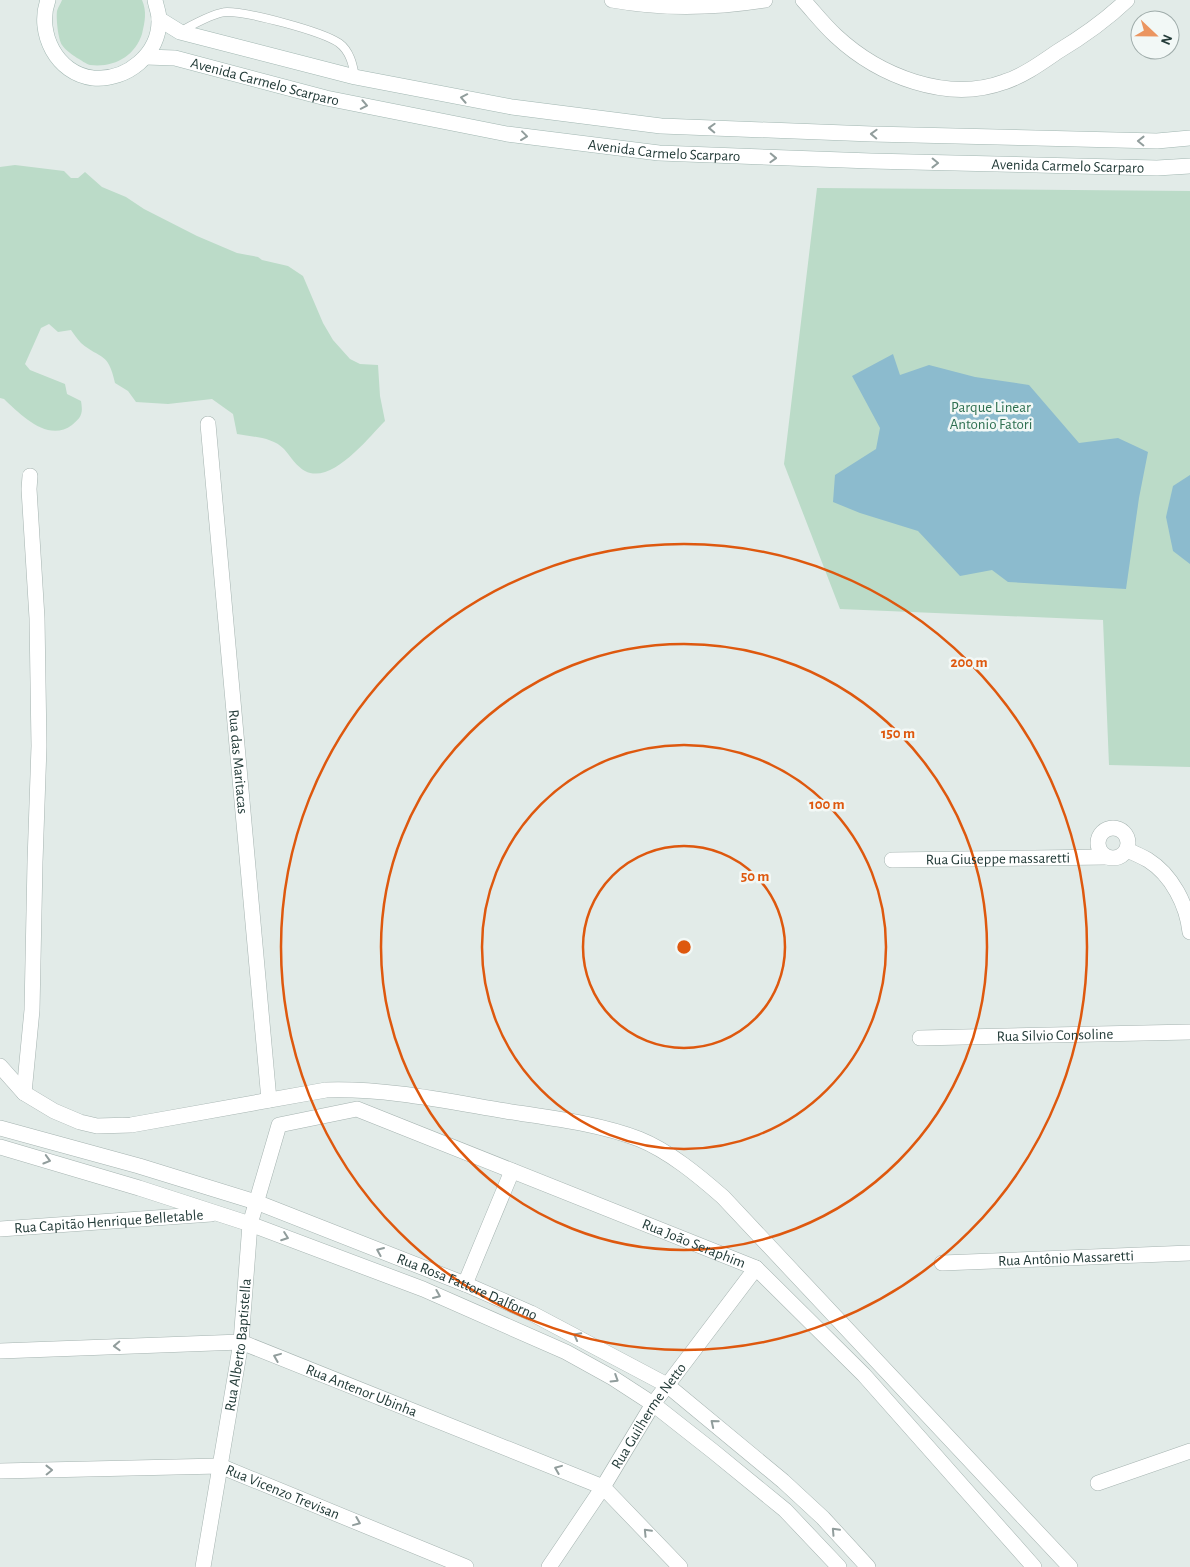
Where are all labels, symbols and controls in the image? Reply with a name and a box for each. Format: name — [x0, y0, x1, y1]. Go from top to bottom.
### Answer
north arrow — [1130, 10, 1180, 60]
text: N — [1158, 32, 1174, 47]
street label: Avenida Carmelo Scarparo — [189, 55, 340, 108]
one-way arrow — [459, 93, 468, 104]
one-way arrow — [360, 100, 369, 110]
one-way arrow — [707, 123, 715, 134]
one-way arrow — [870, 129, 878, 140]
one-way arrow — [520, 130, 528, 141]
one-way arrow — [1137, 135, 1145, 146]
street label: Avenida Carmelo Scarparo — [587, 137, 741, 164]
one-way arrow — [769, 152, 777, 163]
street label: Avenida Carmelo Scarparo — [991, 157, 1144, 176]
one-way arrow — [932, 158, 939, 168]
park label: Parque Linear Antonio Fatori — [950, 400, 1032, 432]
text: 200 m — [950, 655, 988, 670]
street label: Rua das Maritacas — [226, 709, 250, 814]
text: 150 m — [881, 726, 915, 741]
text: 100 m — [809, 797, 845, 812]
street label: Rua Giuseppe massaretti — [926, 851, 1070, 868]
text: 50 m — [741, 869, 769, 884]
centre of rings — [675, 938, 693, 956]
street label: Rua Silvio Consoline — [996, 1027, 1114, 1044]
one-way arrow — [42, 1154, 51, 1165]
street label: Rua Capitão Henrique Belletable — [14, 1208, 204, 1236]
street label: Rua João Seraphim — [640, 1216, 748, 1271]
one-way arrow — [280, 1231, 288, 1241]
one-way arrow — [376, 1247, 385, 1257]
street label: Rua Antônio Massaretti — [998, 1248, 1134, 1269]
street label: Rua Rosa Fattore Dalforno — [395, 1251, 540, 1323]
street label: Rua Alberto Baptistella — [222, 1278, 254, 1413]
one-way arrow — [432, 1288, 441, 1299]
one-way arrow — [573, 1332, 582, 1342]
one-way arrow — [113, 1341, 121, 1352]
one-way arrow — [273, 1352, 282, 1363]
street label: Rua Guilherme Netto — [609, 1360, 689, 1472]
street label: Rua Antenor Ubinha — [304, 1362, 419, 1420]
one-way arrow — [609, 1373, 618, 1383]
one-way arrow — [711, 1421, 720, 1429]
street label: Rua Vicenzo Trevisan — [223, 1462, 342, 1522]
one-way arrow — [554, 1464, 563, 1475]
one-way arrow — [45, 1465, 53, 1475]
one-way arrow — [353, 1517, 361, 1527]
one-way arrow — [832, 1528, 841, 1537]
one-way arrow — [643, 1529, 652, 1538]

